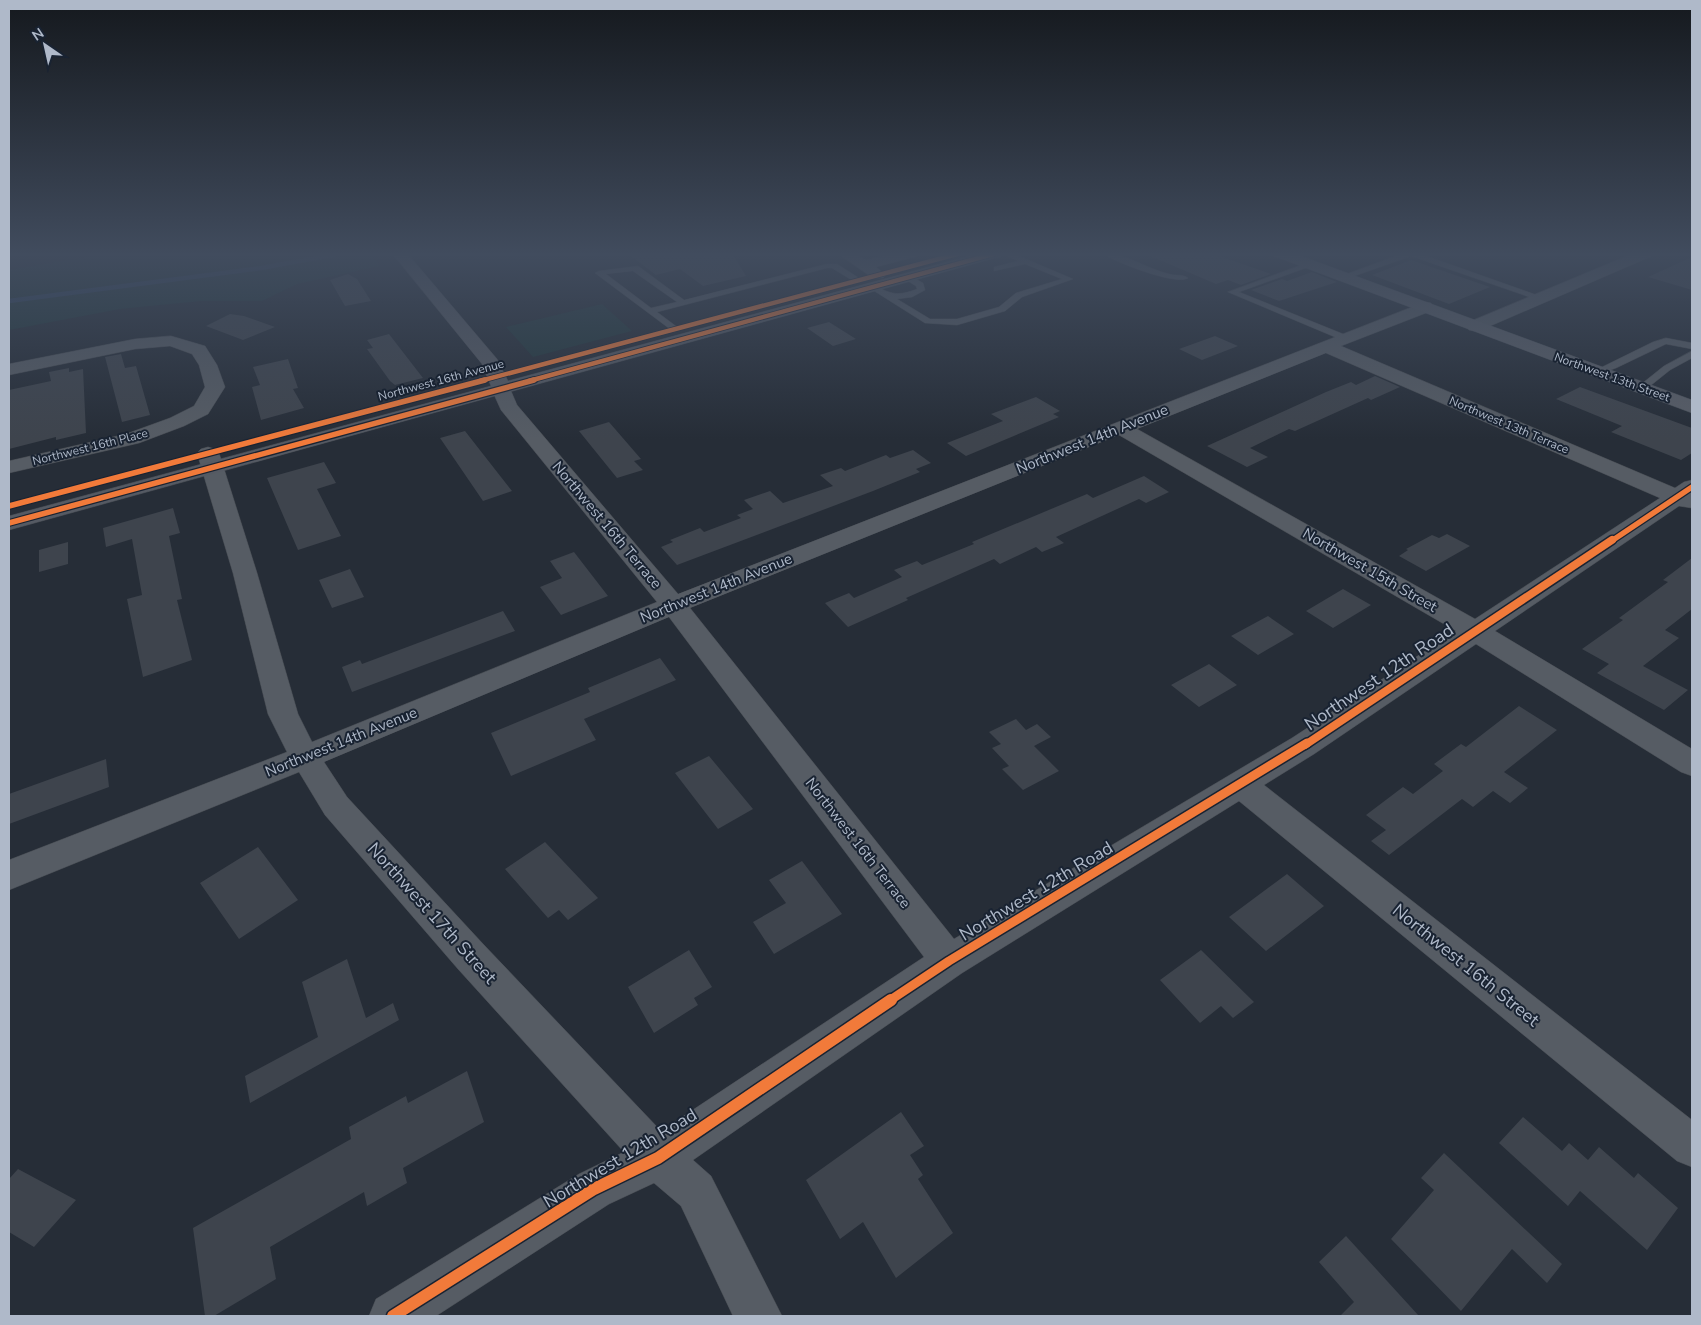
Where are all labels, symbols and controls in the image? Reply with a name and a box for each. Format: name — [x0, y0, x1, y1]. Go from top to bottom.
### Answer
north arrow — [20, 20, 70, 70]
text: N — [28, 24, 48, 45]
street label: Northwest 13th Street — [1552, 349, 1673, 406]
street label: Northwest 16th Avenue — [376, 355, 506, 405]
street label: Northwest 13th Terrace — [1447, 393, 1571, 457]
street label: Northwest 14th Avenue — [1013, 399, 1171, 479]
street label: Northwest 16th Place — [31, 425, 149, 469]
street label: Northwest 16th Terrace — [548, 457, 666, 593]
street label: Northwest 15th Street — [1299, 523, 1442, 617]
street label: Northwest 14th Avenue — [637, 548, 795, 628]
street label: Northwest 12th Road — [1300, 618, 1458, 736]
street label: Northwest 14th Avenue — [262, 702, 420, 782]
street label: Northwest 16th Terrace — [801, 774, 915, 912]
street label: Northwest 12th Road — [955, 836, 1117, 946]
street label: Northwest 17th Street — [362, 837, 502, 989]
street label: Northwest 16th Street — [1387, 898, 1545, 1032]
street label: Northwest 12th Road — [539, 1103, 701, 1213]

